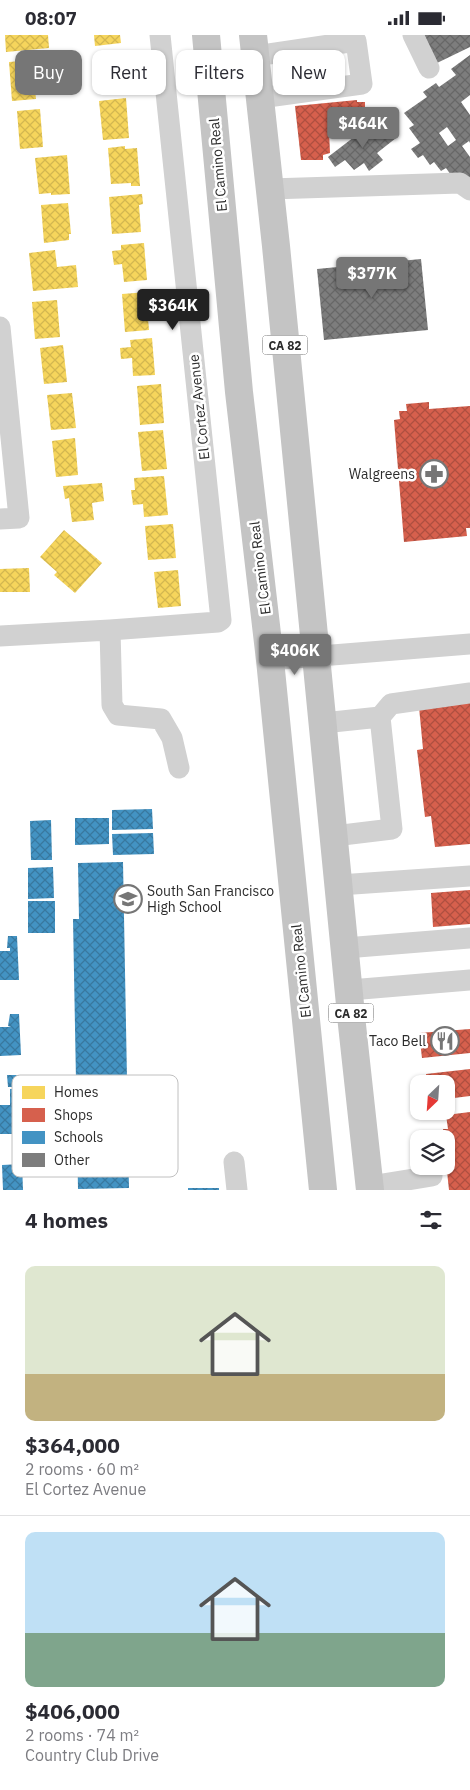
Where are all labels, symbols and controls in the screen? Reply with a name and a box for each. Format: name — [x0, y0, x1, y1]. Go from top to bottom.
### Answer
text: 08:07 — [25, 6, 77, 30]
chip: Buy — [15, 50, 82, 95]
chip: Rent — [92, 50, 166, 95]
chip: Filters — [176, 50, 263, 95]
chip: New — [273, 50, 345, 95]
pin: $464K — [328, 107, 398, 149]
text: $464K — [338, 113, 388, 133]
street label: El Camino Real — [205, 117, 231, 213]
pin: $377K — [337, 257, 407, 299]
text: $377K — [347, 263, 397, 283]
pin: $364K — [138, 289, 208, 331]
text: $364K — [148, 295, 198, 315]
road number: CA 82 — [262, 335, 308, 355]
street label: El Cortez Avenue — [184, 353, 213, 461]
pharmacy icon: Walgreens — [419, 459, 449, 489]
place label: Walgreens — [349, 465, 415, 483]
street label: El Camino Real — [245, 520, 275, 616]
pin: $406K — [260, 633, 330, 676]
text: $406K — [270, 640, 320, 660]
place label: South San Francisco High School — [147, 882, 274, 916]
school or university icon: South San Francisco High School — [113, 884, 143, 914]
street label: El Camino Real — [287, 923, 315, 1019]
road number: CA 82 — [328, 1003, 374, 1023]
restaurant icon: Taco Bell — [430, 1026, 460, 1056]
place label: Taco Bell — [369, 1032, 426, 1050]
legend — [12, 1075, 178, 1177]
north arrow — [410, 1075, 455, 1120]
map controls — [410, 1075, 455, 1175]
text: Homes — [54, 1083, 99, 1101]
text: Shops — [54, 1106, 93, 1124]
text: Schools — [54, 1128, 104, 1146]
button: layers — [410, 1130, 455, 1175]
text: Other — [54, 1151, 90, 1169]
text: 4 homes — [25, 1206, 108, 1234]
icon: filters — [417, 1206, 445, 1234]
icon: home — [190, 1299, 280, 1389]
text: $364,000 — [25, 1431, 120, 1459]
text: 2 rooms · 60 m² — [25, 1459, 139, 1479]
text: El Cortez Avenue — [25, 1479, 146, 1499]
icon: home — [190, 1564, 280, 1654]
text: $406,000 — [25, 1697, 120, 1725]
text: 2 rooms · 74 m² — [25, 1725, 139, 1745]
text: Country Club Drive — [25, 1745, 159, 1765]

